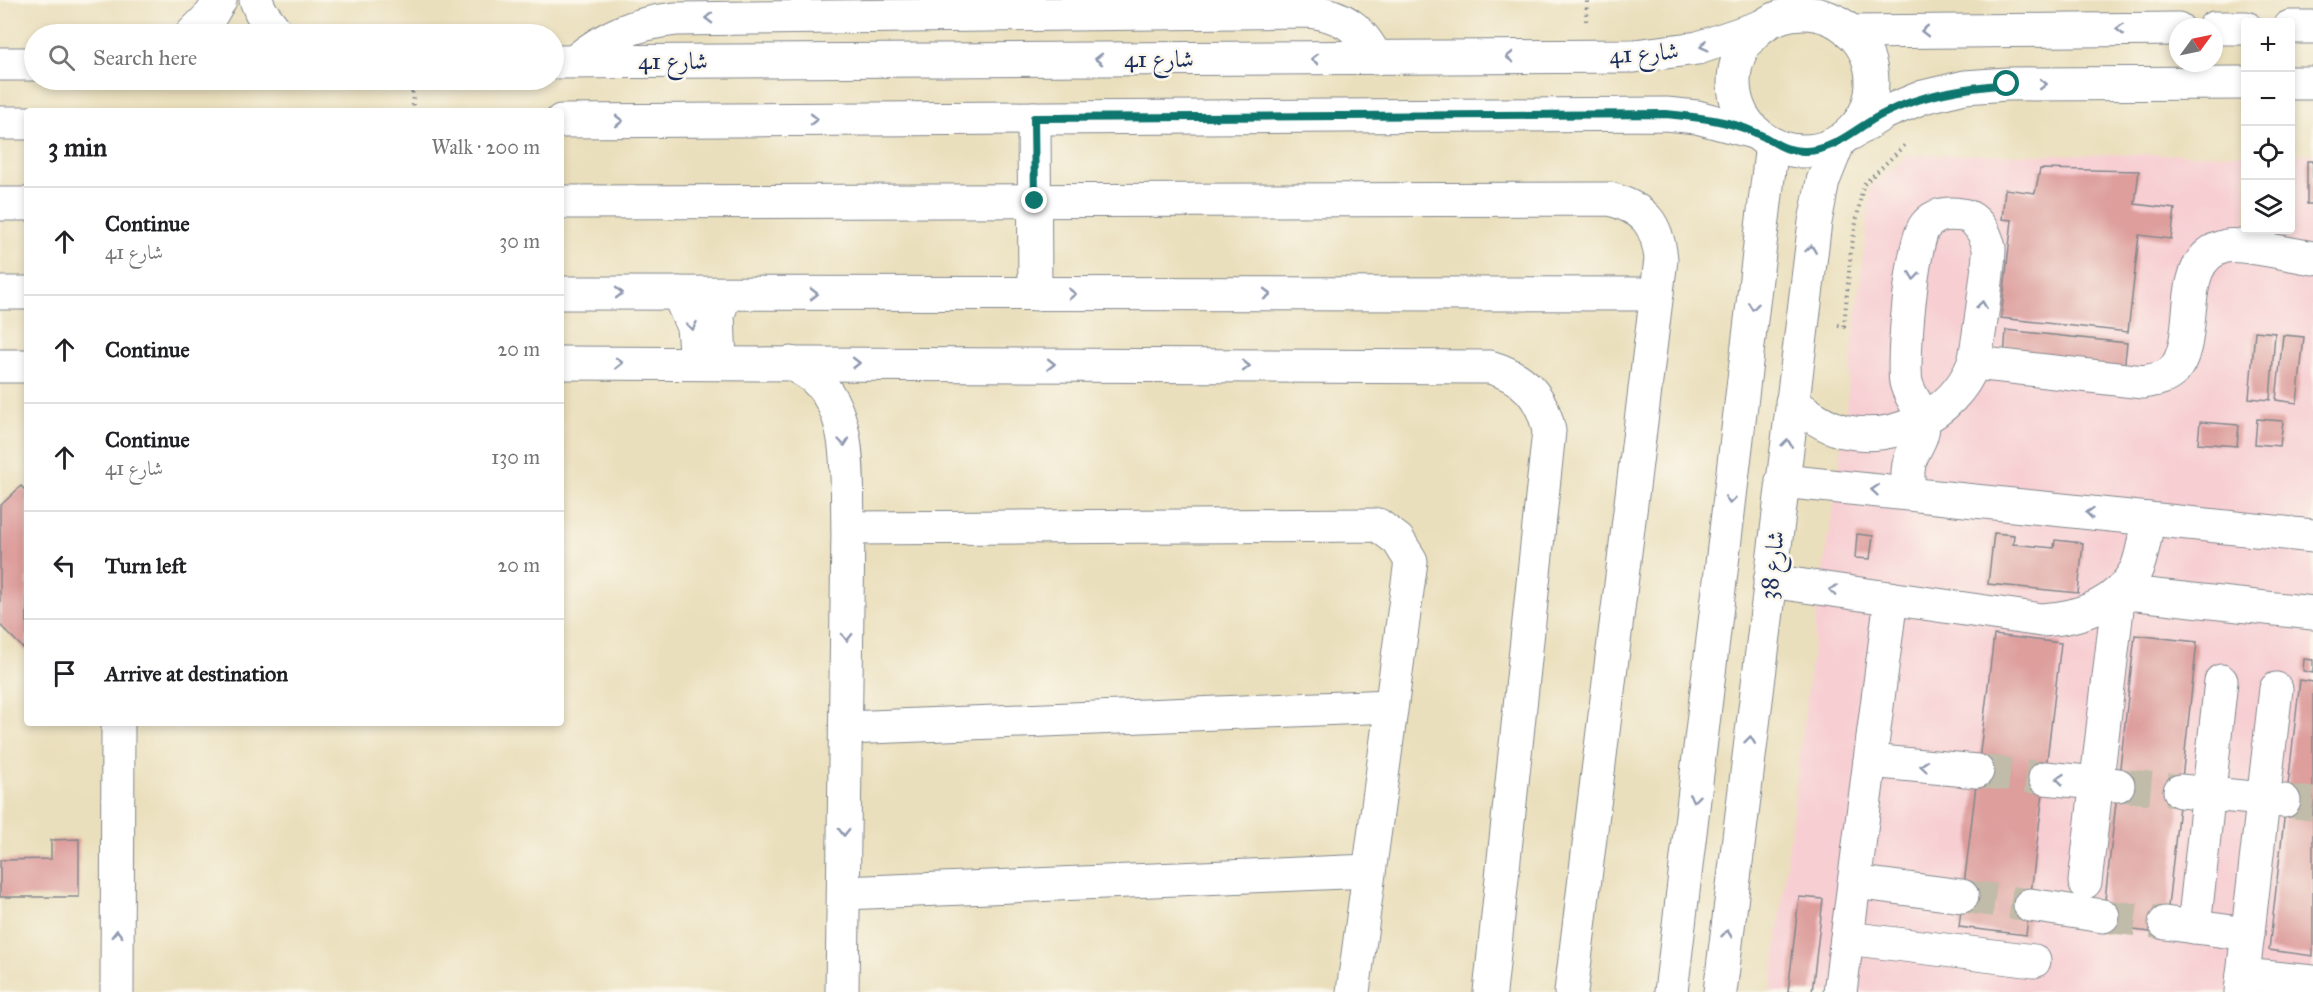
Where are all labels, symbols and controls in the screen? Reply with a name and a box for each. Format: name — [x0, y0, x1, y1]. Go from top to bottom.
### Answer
one-way arrow — [704, 12, 713, 24]
north arrow — [2169, 18, 2223, 72]
map controls — [2241, 18, 2295, 234]
button: + — [2241, 18, 2295, 72]
one-way arrow — [2115, 23, 2124, 35]
search box — [24, 24, 564, 90]
one-way arrow — [1920, 25, 1929, 37]
street label: شارع 41 — [1608, 36, 1680, 75]
one-way arrow — [1699, 39, 1710, 51]
icon: search — [45, 41, 78, 74]
text: Search here — [93, 44, 197, 71]
street label: شارع 41 — [1124, 44, 1194, 79]
street label: شارع 41 — [638, 46, 708, 81]
one-way arrow — [1506, 51, 1515, 63]
one-way arrow — [1095, 53, 1104, 66]
one-way arrow — [1311, 53, 1320, 65]
route start — [1993, 70, 2019, 96]
button: − — [2241, 72, 2295, 126]
one-way arrow — [2038, 77, 2047, 90]
one-way arrow — [810, 113, 819, 125]
one-way arrow — [615, 114, 624, 127]
button: locate — [2241, 126, 2295, 180]
text: 3 min — [48, 131, 107, 163]
text: Walk · 200 m — [432, 135, 540, 159]
button: layers — [2241, 180, 2295, 234]
route end — [1021, 187, 1047, 213]
text: Continue — [105, 210, 190, 237]
icon: ahead — [48, 225, 81, 258]
text: 30 m — [499, 229, 540, 253]
text: شارع 41 — [105, 240, 163, 264]
one-way arrow — [1805, 245, 1817, 254]
one-way arrow — [1908, 271, 1920, 280]
one-way arrow — [615, 287, 624, 299]
one-way arrow — [810, 288, 819, 300]
one-way arrow — [1068, 288, 1077, 300]
one-way arrow — [1263, 288, 1272, 300]
one-way arrow — [1975, 300, 1988, 309]
one-way arrow — [1747, 302, 1760, 311]
one-way arrow — [685, 321, 698, 331]
icon: ahead — [48, 333, 81, 366]
text: Continue — [105, 336, 190, 363]
text: 20 m — [497, 337, 540, 361]
one-way arrow — [615, 357, 624, 369]
one-way arrow — [852, 357, 861, 369]
one-way arrow — [1047, 358, 1056, 370]
one-way arrow — [1242, 360, 1251, 372]
text: Continue — [105, 426, 190, 453]
one-way arrow — [837, 438, 850, 447]
one-way arrow — [1780, 438, 1793, 447]
icon: ahead — [48, 441, 81, 474]
text: 130 m — [491, 445, 540, 469]
text: شارع 41 — [105, 456, 163, 480]
one-way arrow — [1870, 484, 1879, 497]
one-way arrow — [1724, 495, 1737, 505]
one-way arrow — [2085, 507, 2094, 520]
street label: شارع 38 — [1753, 529, 1796, 602]
icon: left — [48, 549, 81, 582]
text: Turn left — [105, 552, 187, 579]
text: 20 m — [497, 553, 540, 577]
one-way arrow — [1829, 585, 1838, 597]
one-way arrow — [840, 633, 853, 642]
icon: arrive — [48, 657, 81, 690]
text: Arrive at destination — [105, 660, 288, 687]
one-way arrow — [1744, 736, 1756, 745]
one-way arrow — [1919, 760, 1928, 773]
one-way arrow — [2056, 773, 2065, 786]
one-way arrow — [1689, 793, 1701, 802]
one-way arrow — [838, 828, 851, 837]
one-way arrow — [111, 929, 123, 938]
one-way arrow — [1720, 929, 1732, 939]

